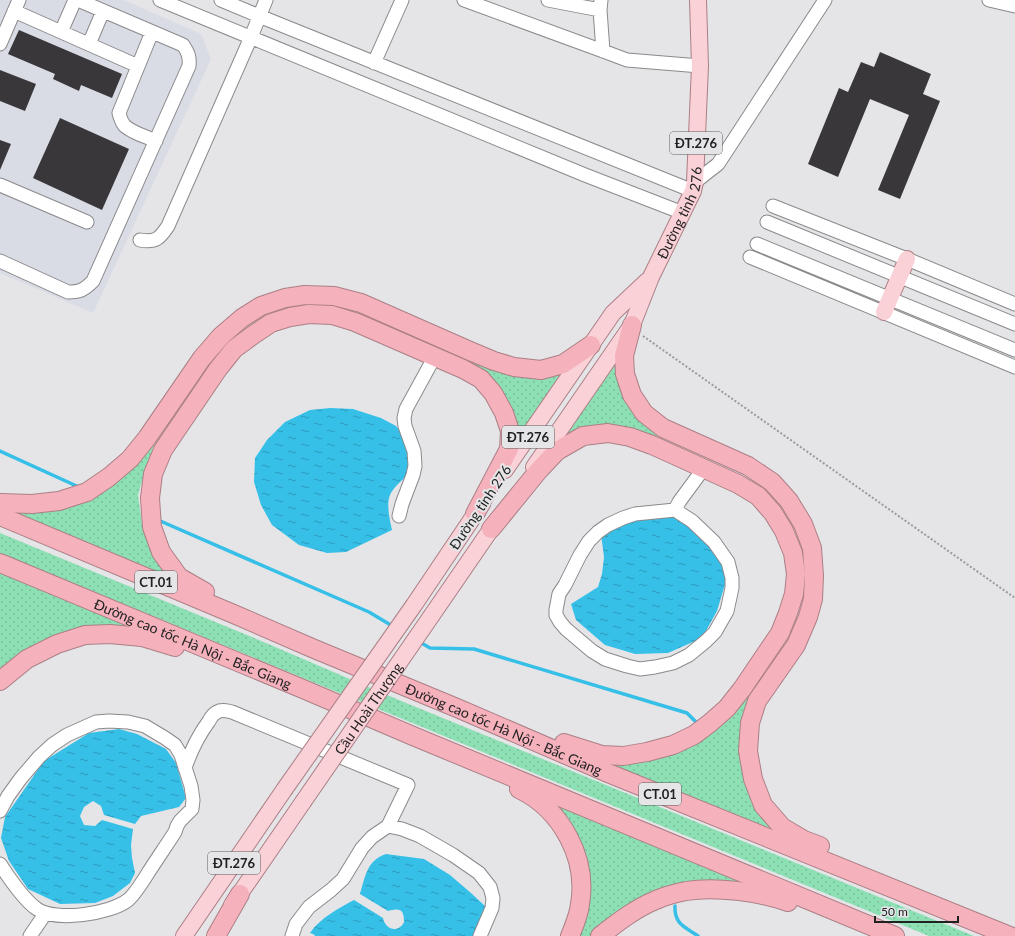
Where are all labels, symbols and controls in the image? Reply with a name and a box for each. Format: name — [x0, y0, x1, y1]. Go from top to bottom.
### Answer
road number: ĐT.276 — [670, 132, 722, 154]
street label: Đường tỉnh 276 — [653, 166, 704, 261]
road number: ĐT.276 — [502, 426, 554, 448]
street label: Đường tỉnh 276 — [445, 461, 515, 553]
road number: CT.01 — [135, 571, 177, 593]
street label: Đường cao tốc Hà Nội - Bắc Giang — [92, 595, 294, 692]
street label: Cầu Hoài Thượng — [330, 659, 405, 757]
street label: Đường cao tốc Hà Nội - Bắc Giang — [403, 679, 605, 778]
road number: CT.01 — [639, 783, 681, 805]
road number: ĐT.276 — [208, 852, 260, 874]
scale bar — [875, 898, 958, 924]
text: 50 m — [881, 904, 908, 919]

